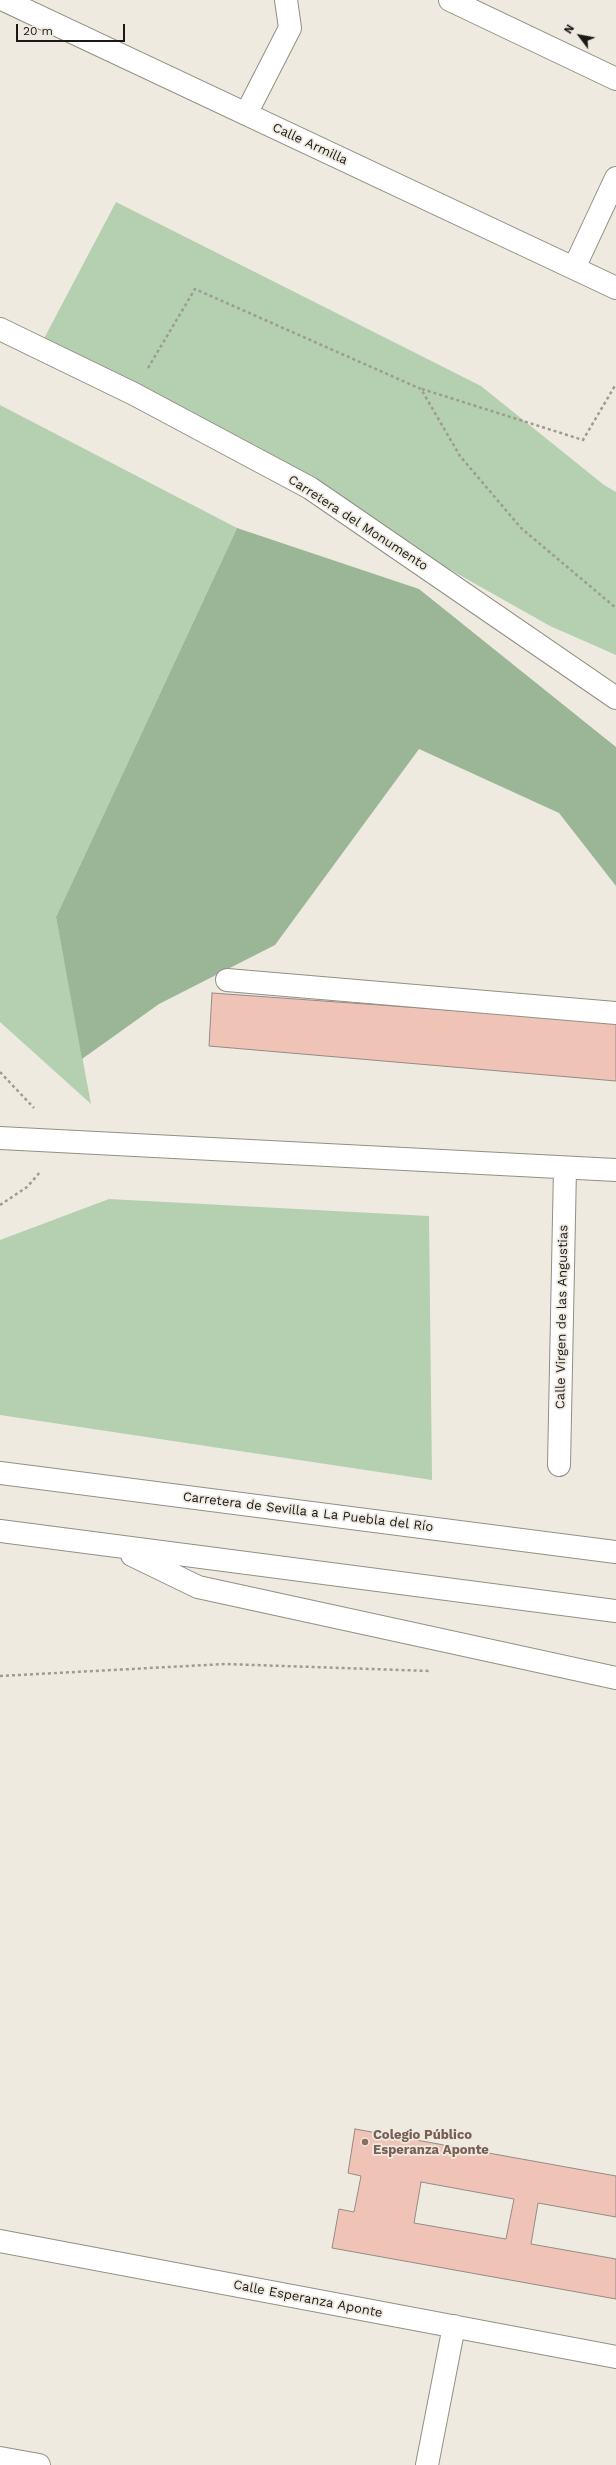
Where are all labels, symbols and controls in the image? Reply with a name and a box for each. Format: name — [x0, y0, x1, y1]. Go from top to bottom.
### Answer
scale bar — [18, 16, 127, 42]
north arrow — [560, 16, 600, 56]
text: N — [562, 22, 577, 36]
text: 20 m — [23, 24, 53, 38]
street label: Calle Armilla — [270, 120, 350, 168]
street label: Carretera del Monumento — [285, 472, 431, 574]
street label: Calle Virgen de las Angustias — [553, 1225, 571, 1409]
street label: Carretera de Sevilla a La Puebla del Río — [182, 1489, 434, 1535]
place label: Colegio Público Esperanza Aponte — [373, 2127, 489, 2158]
marker: Colegio Público Esperanza Aponte — [360, 2137, 370, 2147]
street label: Calle Esperanza Aponte — [232, 2277, 384, 2321]

